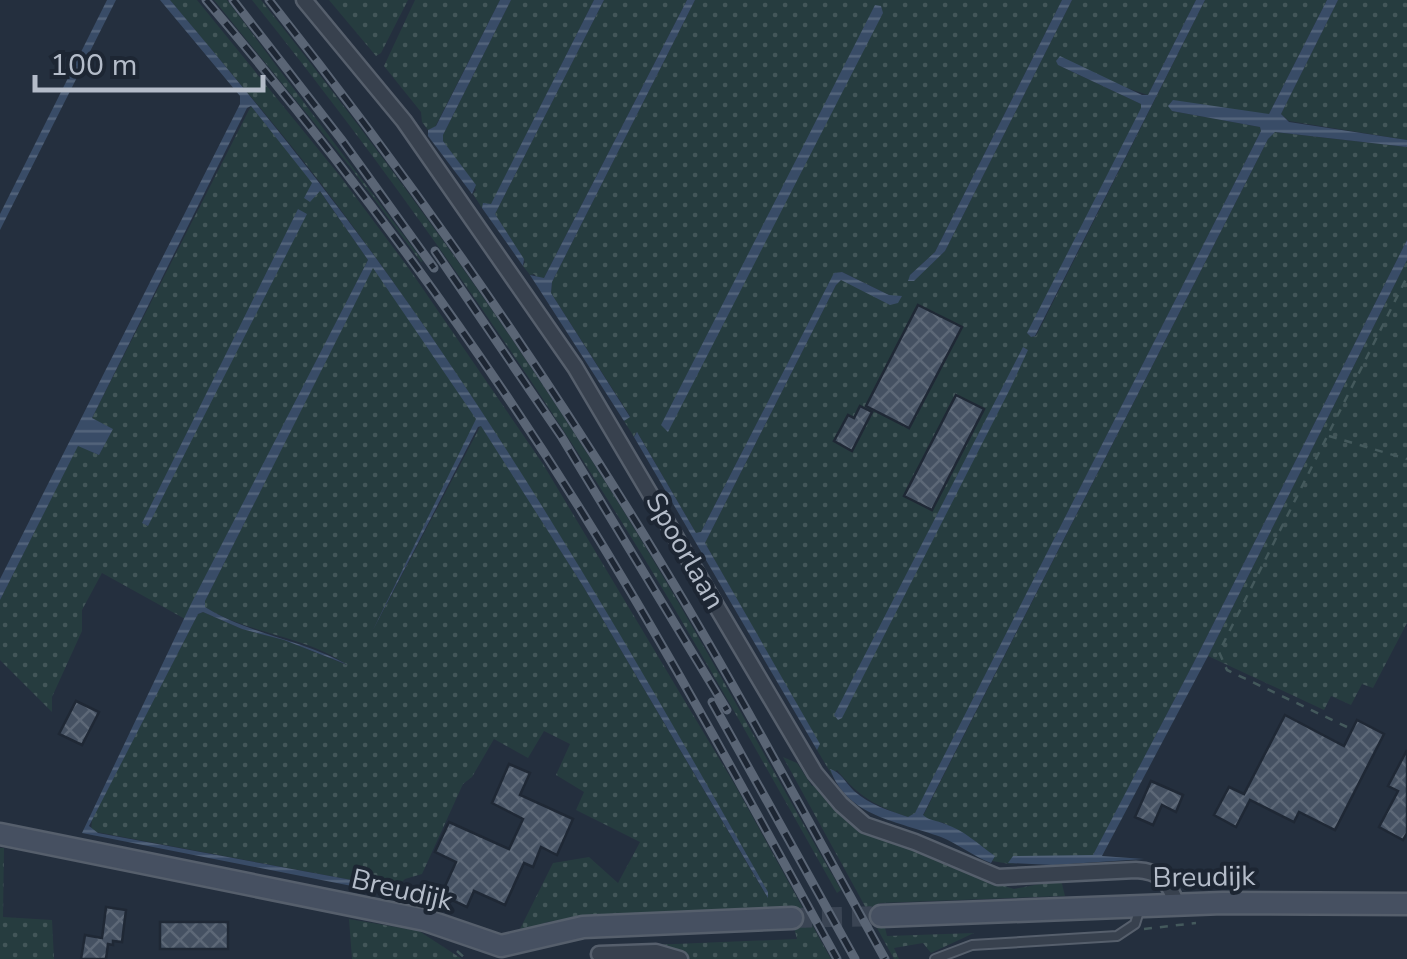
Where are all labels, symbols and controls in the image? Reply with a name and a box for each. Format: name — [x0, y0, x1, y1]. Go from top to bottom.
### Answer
scale bar — [35, 30, 262, 92]
text: 100 m — [50, 45, 137, 86]
street label: Spoorlaan — [636, 486, 734, 616]
street label: Breudijk — [1152, 857, 1257, 897]
street label: Breudijk — [348, 860, 457, 920]

